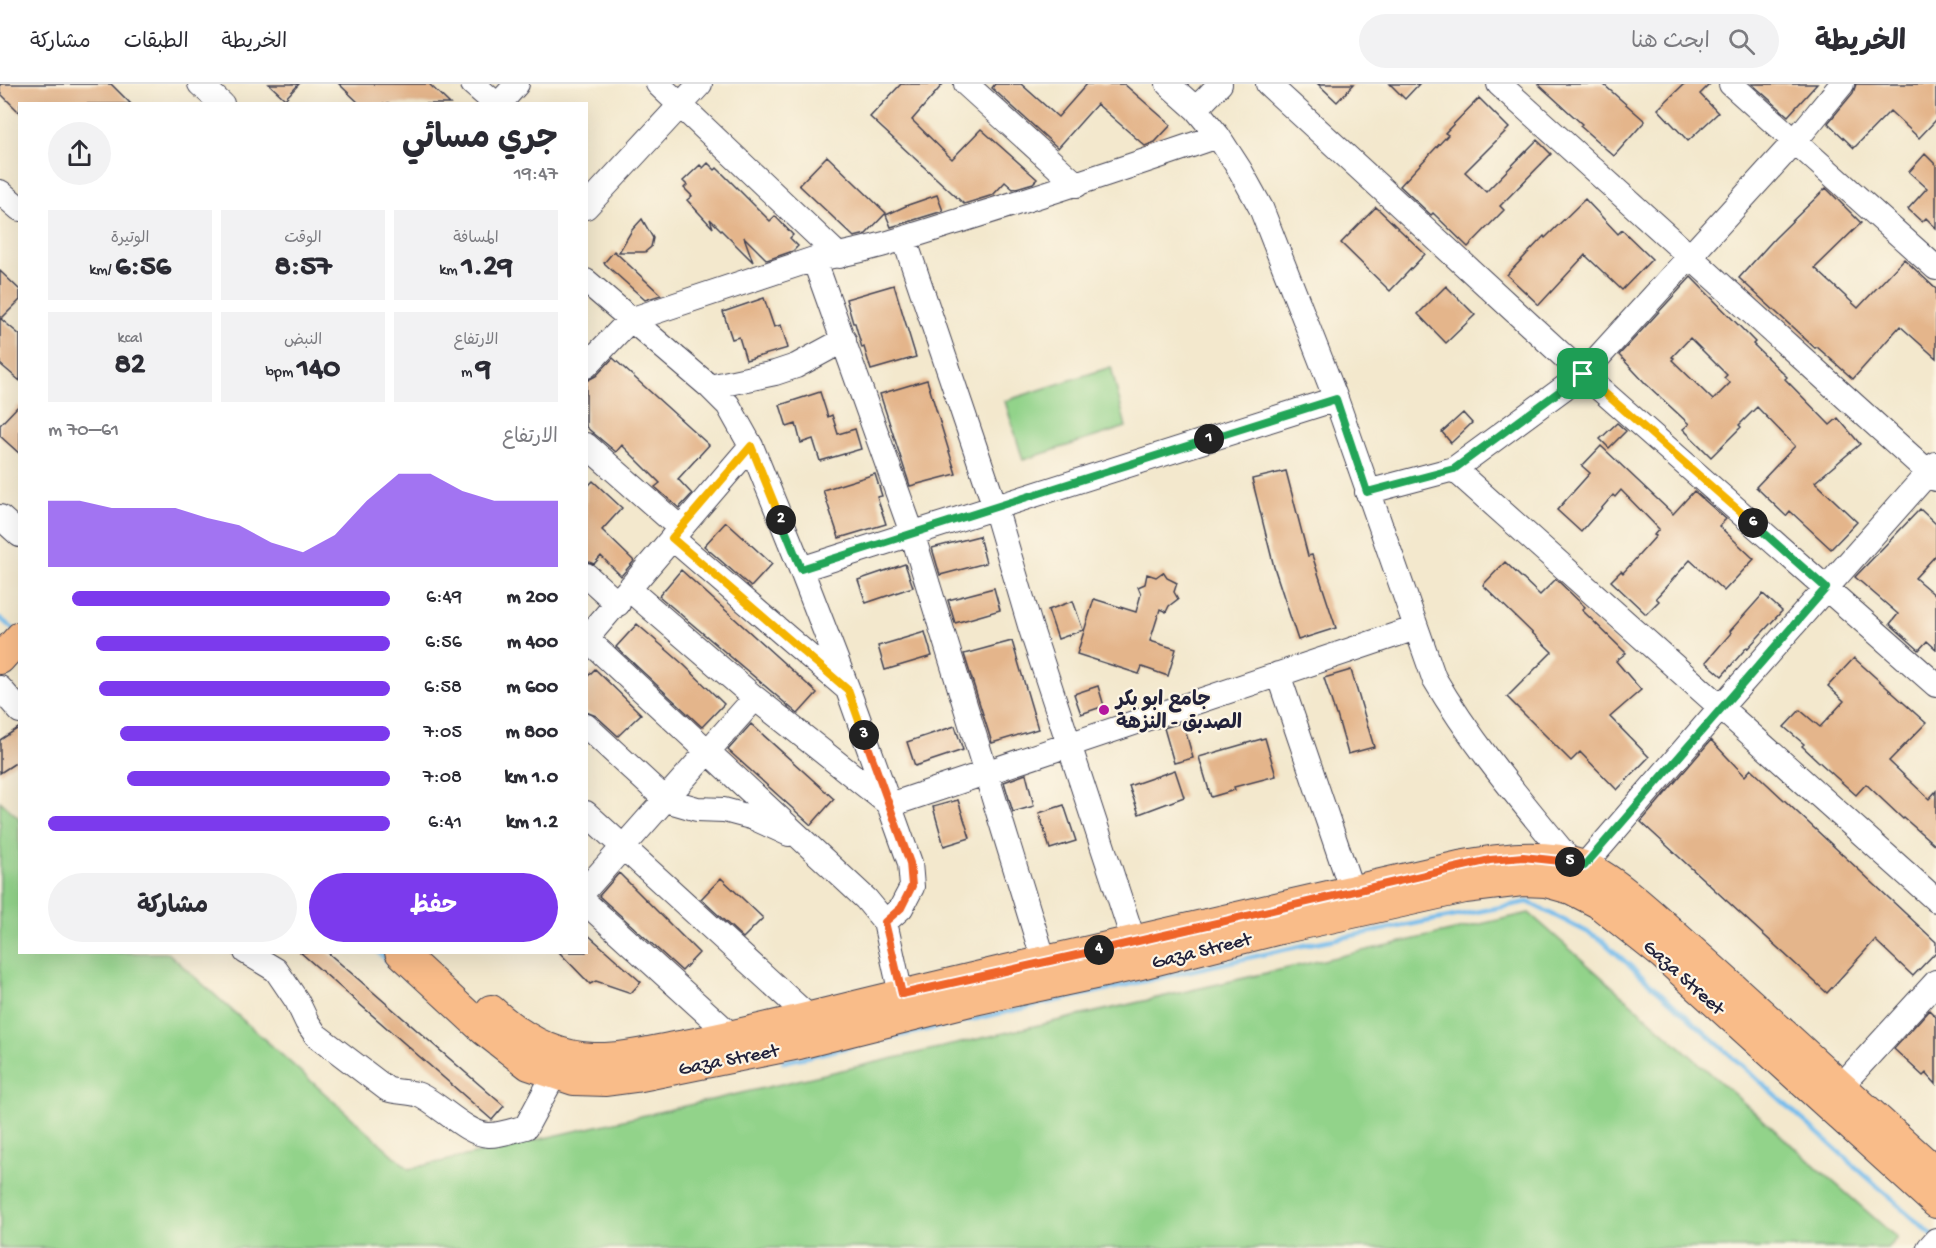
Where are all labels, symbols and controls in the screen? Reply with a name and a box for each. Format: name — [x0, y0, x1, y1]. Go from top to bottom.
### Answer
search box — [1359, 14, 1779, 68]
icon: search — [1725, 25, 1758, 58]
text: الخريطة — [1815, 27, 1906, 60]
text: ابحث هنا — [1631, 30, 1710, 56]
text: مشاركة — [30, 31, 91, 56]
text: الطبقات — [124, 31, 189, 56]
text: الخريطة — [222, 31, 287, 56]
button: share — [48, 122, 111, 185]
text: جري مسائي — [402, 122, 558, 160]
text: 19:47 — [514, 164, 558, 187]
text: الوتيرة — [111, 230, 149, 249]
text: الوقت — [284, 230, 322, 249]
text: المسافة — [453, 230, 499, 249]
text: 6:56 — [115, 251, 171, 286]
text: 8:57 — [274, 251, 332, 286]
text: 1.29 — [462, 251, 513, 286]
text: /km — [89, 262, 115, 281]
text: km — [439, 262, 462, 281]
text: kcal — [118, 330, 142, 349]
text: النبض — [284, 332, 322, 351]
text: الارتفاع — [454, 332, 498, 351]
pin — [1557, 348, 1608, 399]
text: 82 — [114, 349, 146, 384]
text: 140 — [297, 353, 340, 388]
text: 9 — [476, 353, 491, 388]
icon: arrive — [1566, 357, 1599, 390]
text: bpm — [266, 364, 297, 383]
text: m — [461, 364, 476, 383]
text: 61–70 m — [48, 420, 119, 443]
pin: 1 — [1194, 424, 1224, 454]
text: الارتفاع — [502, 427, 558, 450]
text: 1 — [1206, 429, 1212, 448]
pin: 2 — [766, 505, 796, 535]
pin: 6 — [1738, 508, 1768, 538]
text: 2 — [777, 510, 785, 529]
text: 6 — [1749, 513, 1757, 532]
text: 6:49 — [426, 587, 462, 610]
text: 200 m — [507, 587, 558, 610]
text: 6:56 — [425, 632, 462, 655]
text: 400 m — [507, 632, 558, 655]
text: 6:58 — [424, 677, 462, 700]
text: 600 m — [506, 677, 558, 700]
place label: جامع ابو بكر الصدبق - النزهة — [1114, 689, 1242, 736]
marker: جامع ابو بكر الصدبق - النزهة — [1097, 703, 1111, 717]
pin: 3 — [849, 720, 879, 750]
text: 7:05 — [423, 722, 462, 745]
text: 800 m — [505, 722, 558, 745]
text: 3 — [860, 725, 868, 744]
text: 7:08 — [423, 767, 462, 790]
text: 1.0 km — [504, 767, 558, 790]
text: 6:41 — [428, 812, 462, 835]
text: 1.2 km — [506, 812, 558, 835]
pin: 5 — [1555, 847, 1585, 877]
text: 5 — [1566, 852, 1574, 871]
button: مشاركة — [48, 873, 297, 942]
button: حفظ — [309, 873, 558, 942]
street label: Gaza Street — [1150, 928, 1256, 976]
pin: 4 — [1084, 935, 1114, 965]
street label: Gaza Street — [1637, 936, 1730, 1022]
text: 4 — [1095, 940, 1103, 959]
street label: Gaza Street — [677, 1040, 783, 1082]

